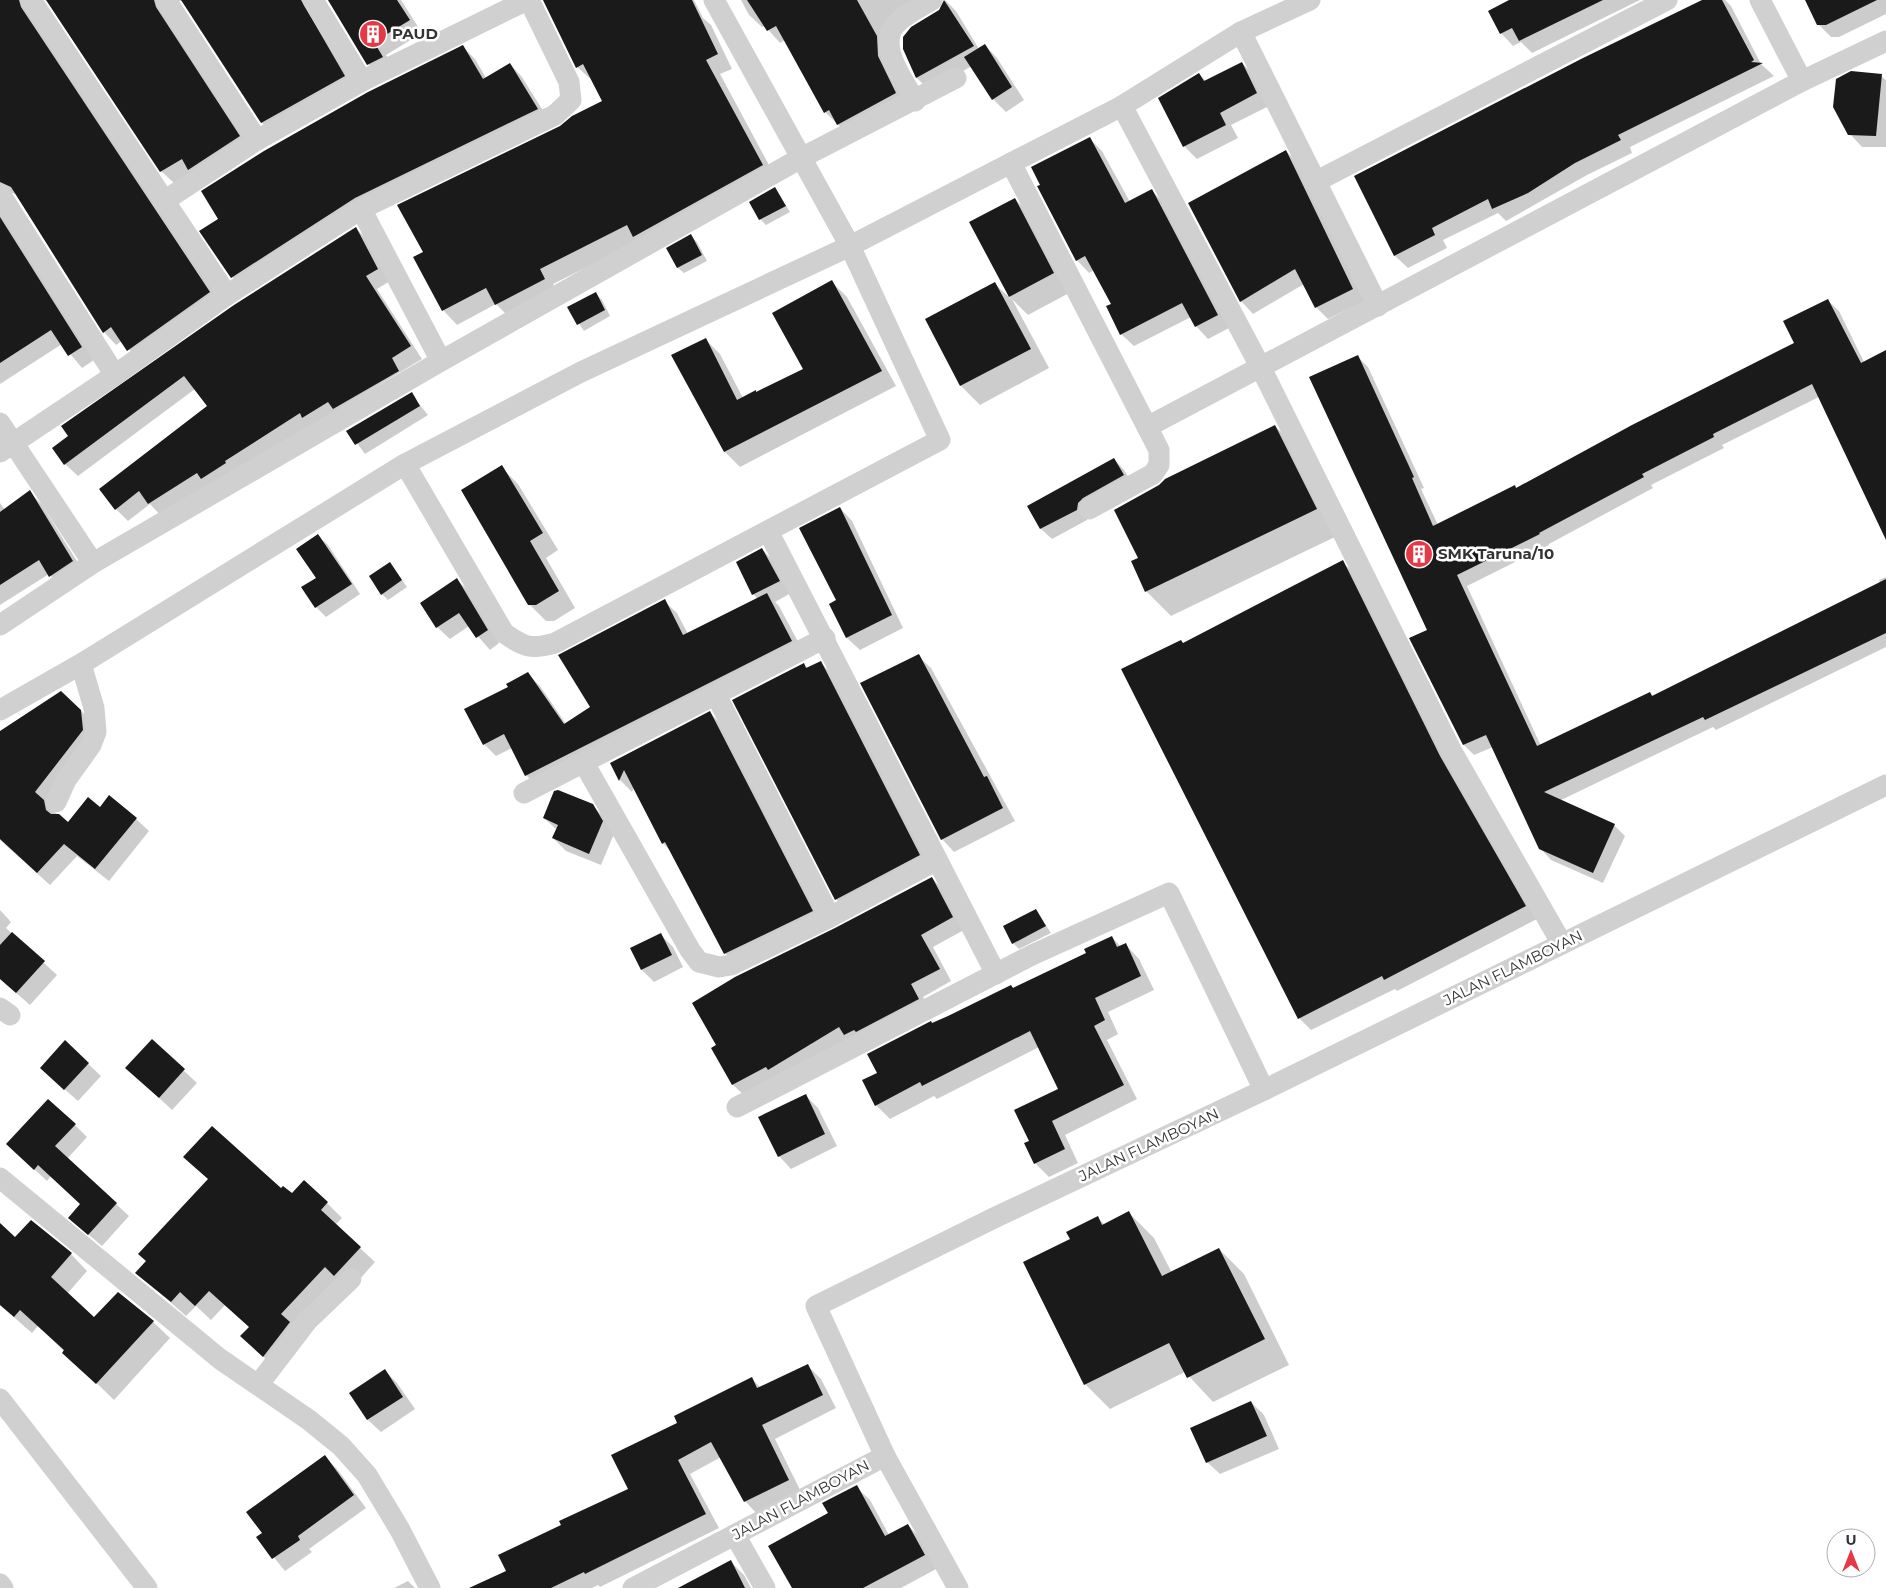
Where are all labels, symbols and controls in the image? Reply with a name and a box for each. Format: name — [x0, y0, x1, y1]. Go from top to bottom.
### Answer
building icon: PAUD — [358, 19, 388, 49]
place label: PAUD — [392, 24, 438, 43]
building icon: SMK Taruna/10 — [1404, 539, 1434, 569]
place label: SMK Taruna/10 — [1438, 544, 1554, 563]
street label: JALAN FLAMBOYAN — [1439, 926, 1585, 1010]
street label: JALAN FLAMBOYAN — [1075, 1104, 1222, 1186]
street label: JALAN FLAMBOYAN — [728, 1455, 873, 1544]
north arrow — [1826, 1528, 1876, 1578]
text: U — [1845, 1531, 1857, 1549]

